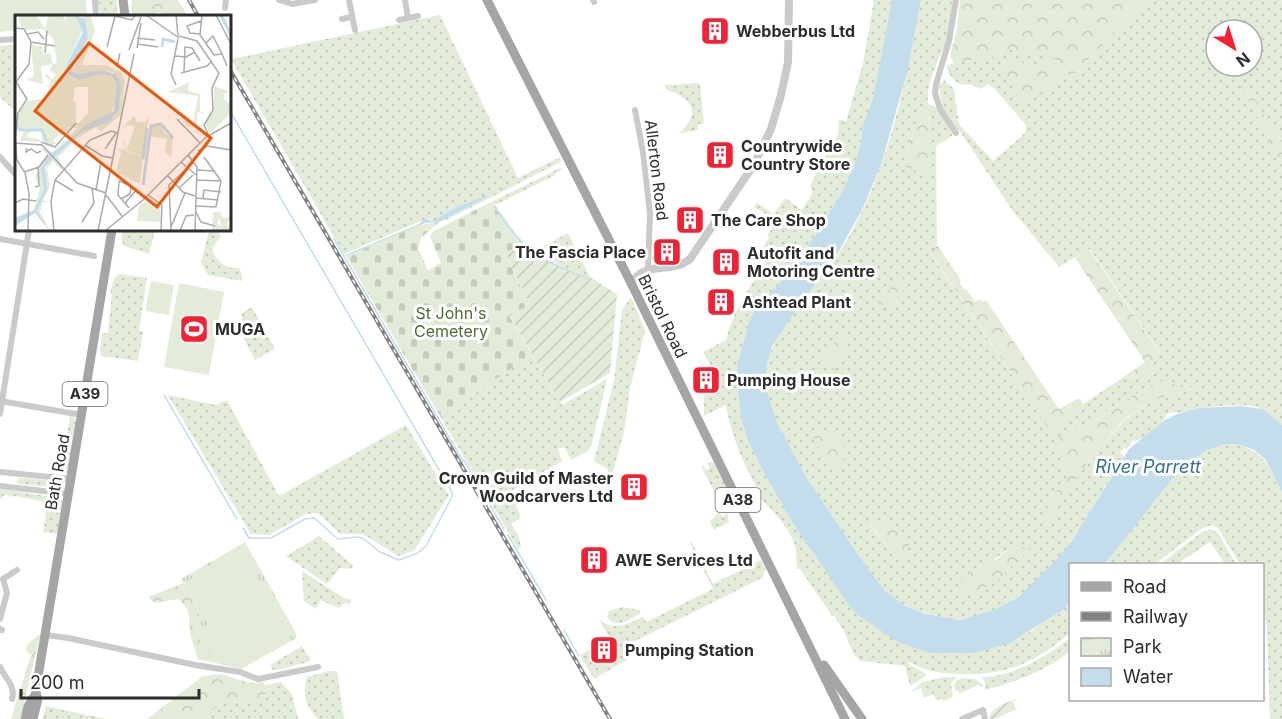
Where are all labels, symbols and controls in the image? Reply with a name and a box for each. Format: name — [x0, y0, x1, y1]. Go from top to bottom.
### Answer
inset map — [15, 15, 231, 231]
building icon: Webberbus Ltd — [699, 15, 731, 47]
north arrow — [1204, 18, 1264, 78]
place label: Webberbus Ltd — [736, 21, 855, 41]
text: N — [1232, 48, 1254, 71]
street label: Allerton Road — [641, 118, 673, 222]
place label: Countrywide Country Store — [741, 136, 850, 174]
building icon: Countrywide Country Store — [704, 139, 736, 171]
building icon: The Care Shop — [674, 204, 706, 236]
place label: The Care Shop — [711, 210, 826, 230]
building icon: The Fascia Place — [651, 236, 683, 268]
place label: The Fascia Place — [515, 242, 646, 262]
place label: Autofit and Motoring Centre — [747, 243, 875, 281]
building icon: Autofit and Motoring Centre — [710, 246, 742, 278]
street label: Bristol Road — [634, 271, 692, 361]
building icon: Ashtead Plant — [705, 286, 737, 318]
place label: Ashtead Plant — [742, 292, 851, 312]
park label: St John's Cemetery — [414, 303, 488, 341]
sports icon: MUGA — [178, 313, 210, 345]
place label: MUGA — [215, 319, 265, 339]
building icon: Pumping House — [690, 364, 722, 396]
place label: Pumping House — [727, 370, 850, 390]
road number: A39 — [62, 382, 107, 406]
street label: Bath Road — [40, 432, 74, 512]
water label: River Parrett — [1095, 456, 1202, 477]
place label: Crown Guild of Master Woodcarvers Ltd — [439, 468, 613, 506]
building icon: Crown Guild of Master Woodcarvers Ltd — [618, 471, 650, 503]
road number: A38 — [716, 488, 760, 512]
building icon: AWE Services Ltd — [578, 544, 610, 576]
place label: AWE Services Ltd — [615, 550, 753, 570]
legend — [1069, 563, 1264, 701]
text: Road — [1123, 576, 1166, 597]
text: Railway — [1123, 606, 1188, 627]
building icon: Pumping Station — [588, 634, 620, 666]
text: Park — [1123, 636, 1162, 657]
place label: Pumping Station — [625, 640, 754, 660]
scale bar — [21, 662, 200, 700]
text: Water — [1123, 666, 1173, 687]
text: 200 m — [30, 672, 85, 693]

